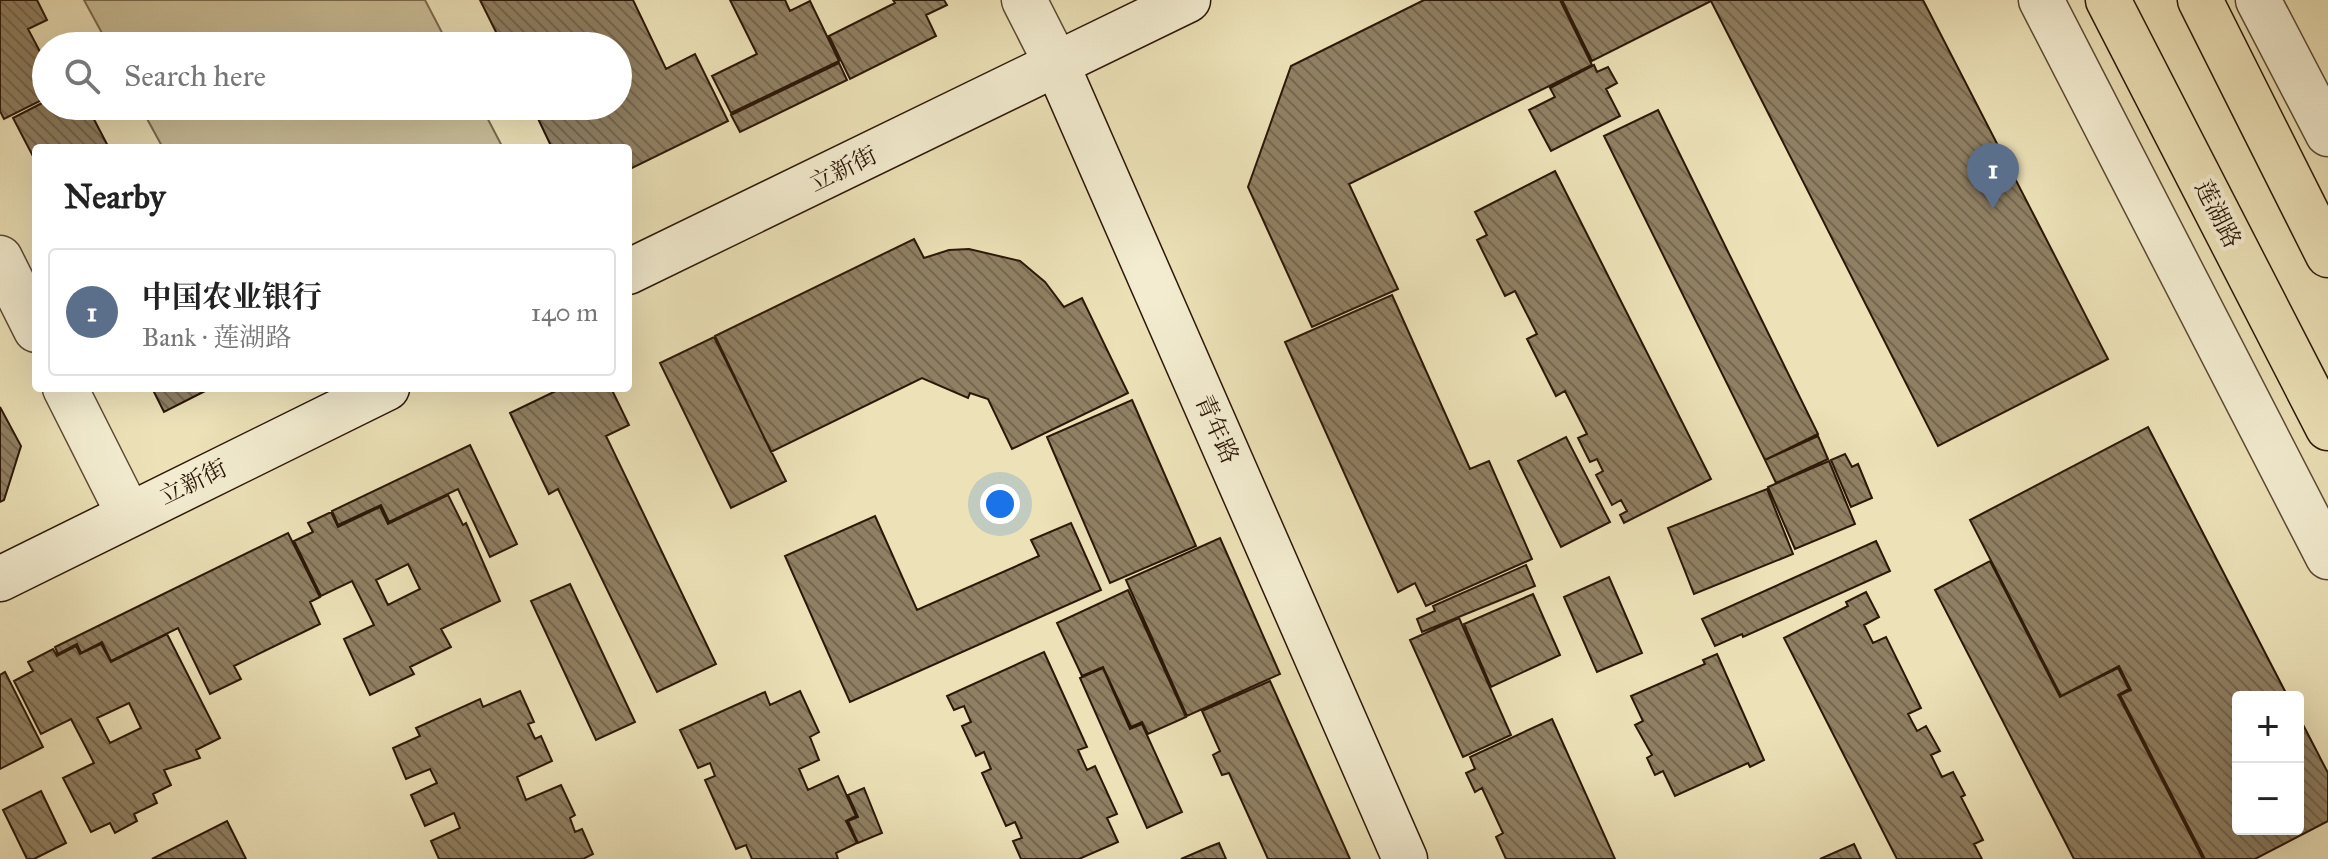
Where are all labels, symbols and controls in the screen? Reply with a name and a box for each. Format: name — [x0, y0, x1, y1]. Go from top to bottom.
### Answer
search box — [32, 32, 632, 120]
icon: search — [60, 54, 104, 98]
text: Search here — [124, 58, 266, 94]
street label: 立新街 — [804, 140, 882, 198]
pin: 1 — [1967, 143, 2019, 209]
street label: 莲湖路 — [2188, 175, 2248, 253]
text: Nearby — [64, 176, 166, 217]
text: 中国农业银行 — [142, 279, 322, 315]
text: 1 — [87, 296, 97, 328]
text: 140 m — [531, 296, 598, 328]
text: Bank · 莲湖路 — [142, 321, 291, 353]
street label: 青年路 — [1189, 390, 1245, 468]
street label: 立新街 — [154, 453, 232, 511]
your location — [980, 484, 1020, 524]
map controls — [2232, 691, 2304, 835]
button: + — [2232, 691, 2304, 763]
button: − — [2232, 763, 2304, 835]

